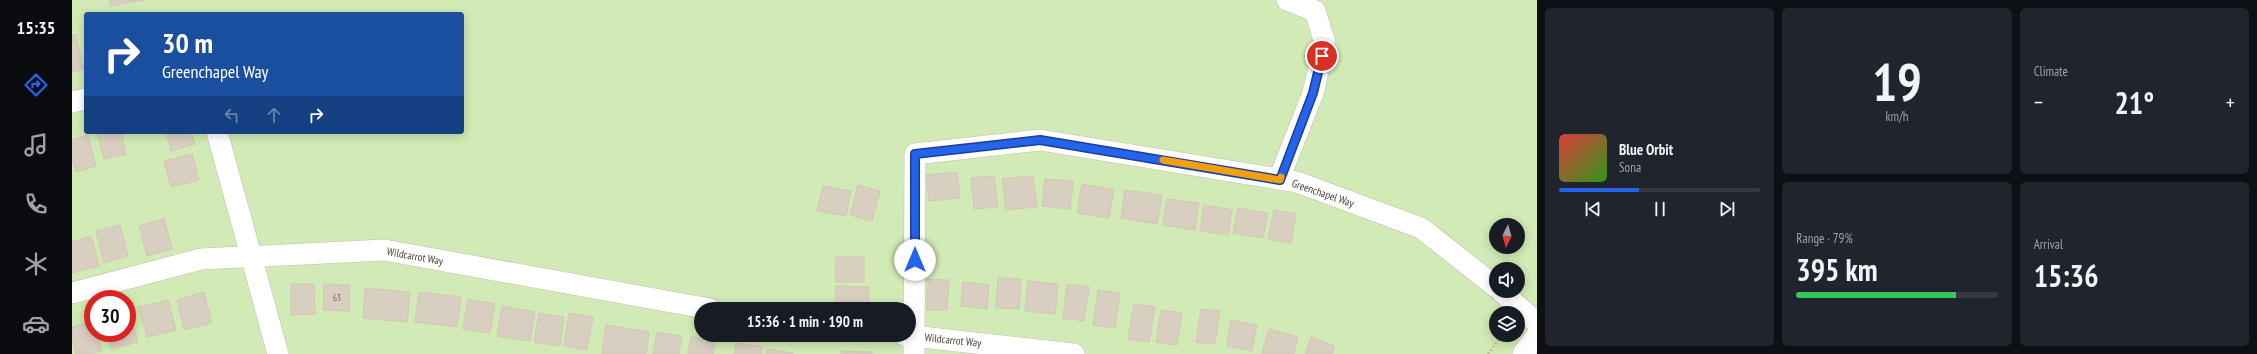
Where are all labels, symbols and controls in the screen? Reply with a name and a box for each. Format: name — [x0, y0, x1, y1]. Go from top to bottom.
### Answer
text: 15:35 — [17, 16, 55, 39]
text: 30 m — [162, 24, 213, 61]
icon: right — [96, 28, 148, 80]
pin — [1305, 39, 1339, 73]
icon: arrive — [1311, 45, 1333, 67]
text: 19 — [1872, 48, 1922, 115]
text: Greenchapel Way — [162, 60, 268, 83]
text: Climate — [2034, 63, 2068, 80]
icon: directions — [22, 71, 50, 99]
text: 21° — [2115, 83, 2154, 122]
text: − — [2034, 88, 2043, 116]
text: + — [2226, 88, 2235, 116]
icon: left — [221, 104, 243, 126]
icon: ahead — [263, 104, 285, 126]
icon: right — [305, 104, 327, 126]
text: km/h — [1885, 108, 1909, 125]
icon: music — [22, 131, 50, 159]
text: Blue Orbit — [1619, 140, 1673, 159]
text: Sona — [1619, 159, 1641, 176]
street label: Greenchapel Way — [1290, 176, 1357, 210]
icon: phone — [22, 190, 50, 218]
icon: previous — [1582, 198, 1604, 220]
icon: pause — [1649, 198, 1671, 220]
icon: next — [1716, 198, 1738, 220]
north arrow — [1489, 218, 1525, 254]
map controls — [1489, 218, 1525, 342]
text: Range · 79% — [1796, 230, 1853, 247]
text: Arrival — [2034, 236, 2063, 253]
position arrow — [894, 239, 936, 281]
street label: Wildcarrot Way — [386, 244, 445, 268]
icon: climate — [22, 250, 50, 278]
text: 395 km — [1796, 250, 1878, 289]
text: 15:36 — [2034, 256, 2099, 295]
button: sound — [1489, 262, 1525, 298]
speed limit sign: 30 — [84, 290, 136, 342]
house number: 63 — [333, 292, 341, 303]
button: layers — [1489, 306, 1525, 342]
icon: car — [22, 310, 50, 338]
text: 15:36 · 1 min · 190 m — [747, 312, 863, 331]
street label: Wildcarrot Way — [924, 330, 983, 350]

